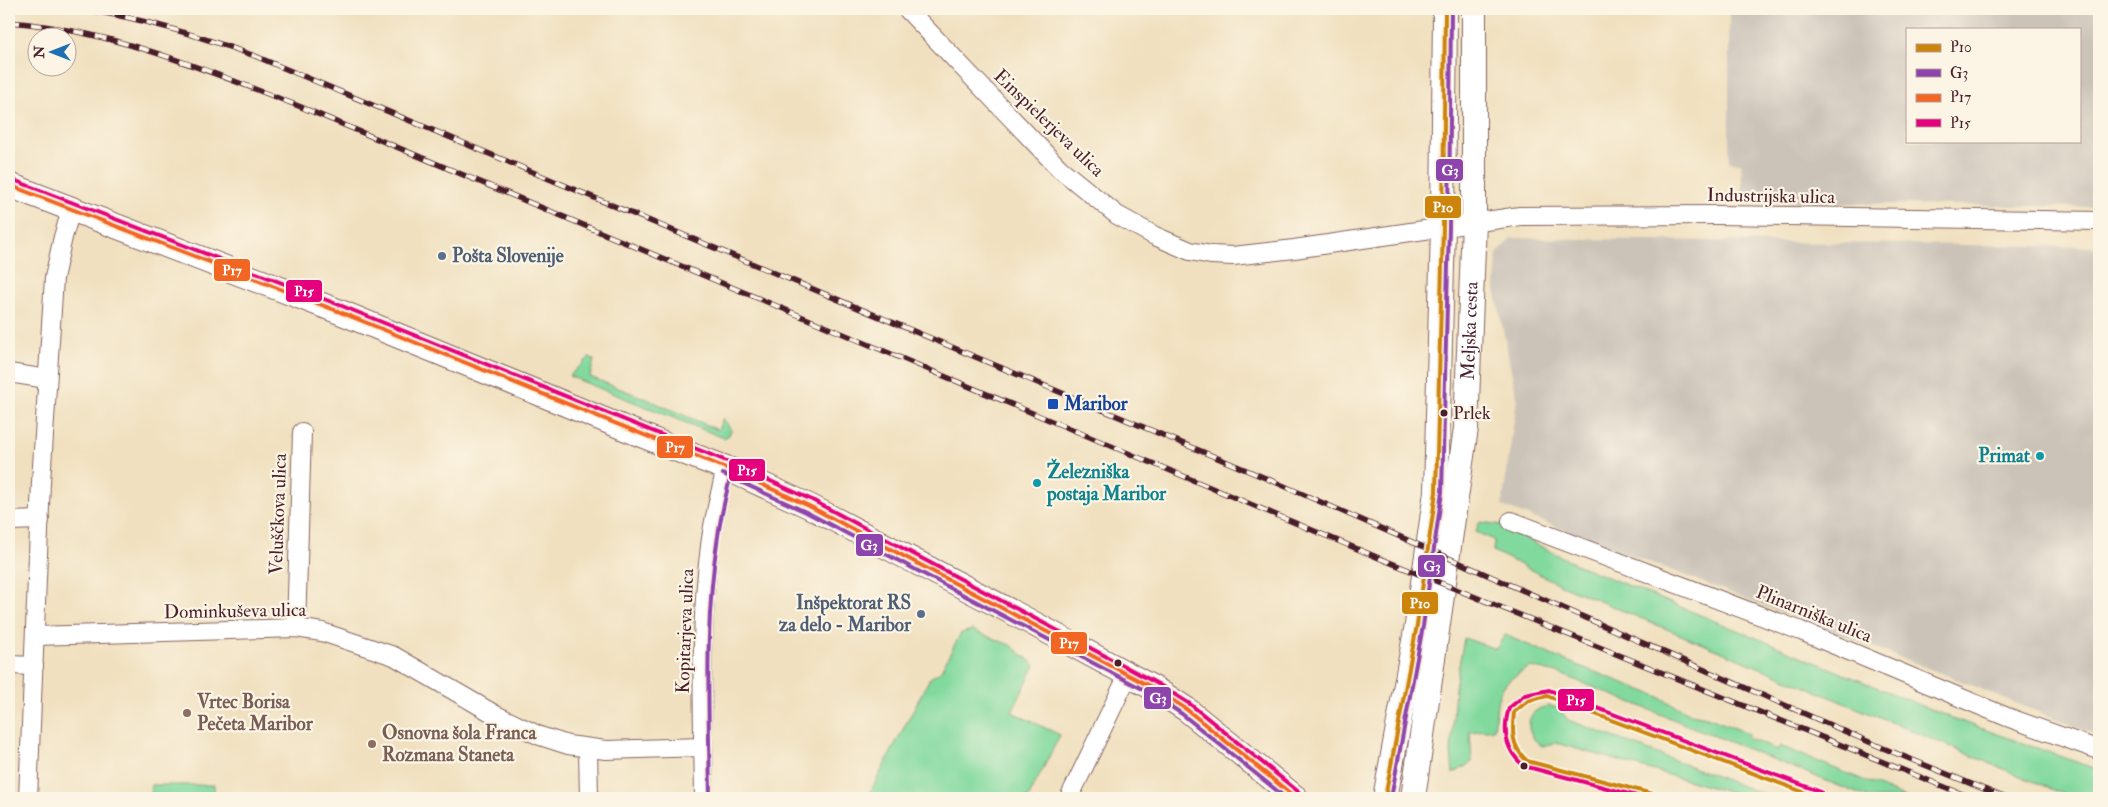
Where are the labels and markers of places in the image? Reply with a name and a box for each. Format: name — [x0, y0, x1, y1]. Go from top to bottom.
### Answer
place label: Pošta Slovenije — [452, 244, 564, 268]
marker: Pošta Slovenije — [436, 250, 448, 262]
place label: Maribor — [1063, 392, 1129, 416]
marker: Maribor — [1046, 397, 1060, 411]
place label: Prlek — [1453, 402, 1491, 425]
marker: Prlek — [1439, 408, 1449, 418]
place label: Primat — [1978, 444, 2031, 468]
marker: Primat — [2034, 450, 2046, 462]
place label: Železniška postaja Maribor — [1046, 458, 1167, 507]
marker: Železniška postaja Maribor — [1031, 477, 1043, 489]
place label: Inšpektorat RS za delo - Maribor — [779, 591, 912, 637]
marker: Inšpektorat RS za delo - Maribor — [915, 608, 927, 620]
unlabelled marker — [1113, 658, 1123, 668]
place label: Vrtec Borisa Pečeta Maribor — [196, 690, 314, 736]
marker: Vrtec Borisa Pečeta Maribor — [181, 707, 193, 719]
place label: Osnovna šola Franca Rozmana Staneta — [382, 721, 537, 767]
marker: Osnovna šola Franca Rozmana Staneta — [366, 738, 378, 750]
unlabelled marker — [1519, 761, 1529, 771]

